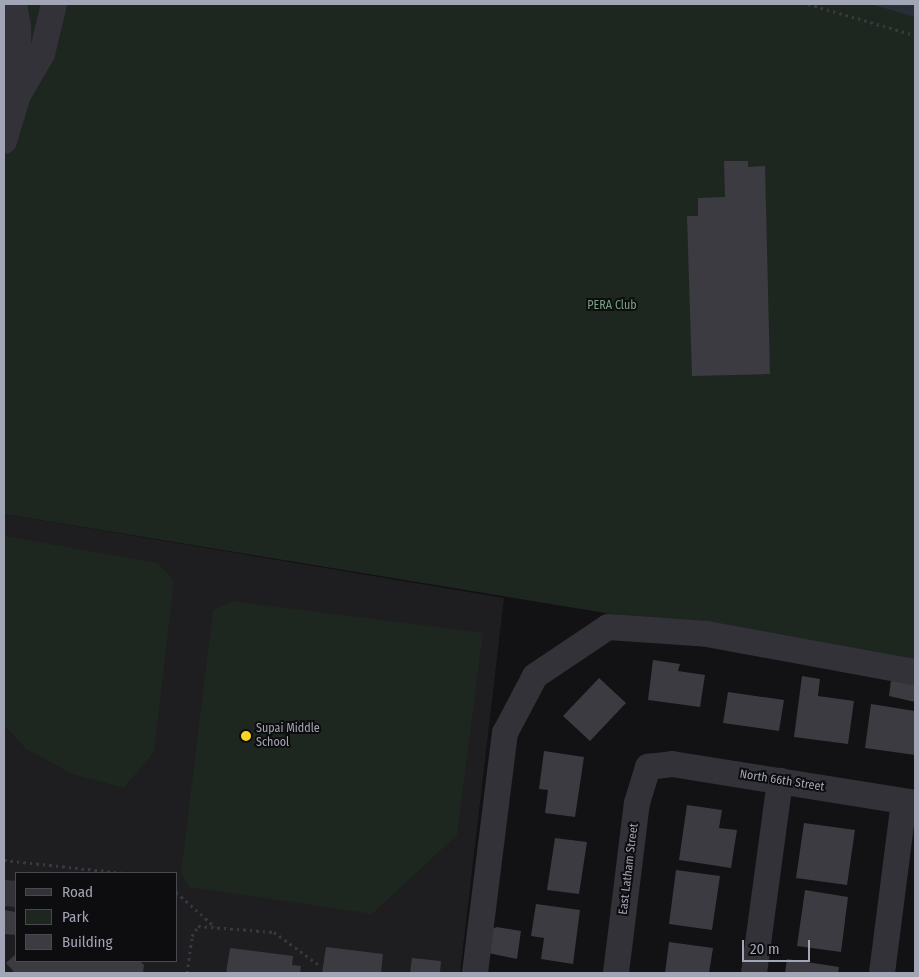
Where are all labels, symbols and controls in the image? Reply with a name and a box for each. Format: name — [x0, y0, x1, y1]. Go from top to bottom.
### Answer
park label: PERA Club — [587, 299, 637, 313]
place label: Supai Middle School — [256, 722, 320, 750]
marker: Supai Middle School — [240, 730, 252, 742]
street label: North 66th Street — [739, 767, 825, 795]
street label: East Latham Street — [616, 822, 642, 916]
legend — [15, 872, 178, 962]
text: Road — [62, 883, 93, 901]
text: Park — [62, 908, 89, 926]
scale bar — [744, 930, 812, 962]
text: Building — [62, 933, 113, 951]
text: 20 m — [750, 940, 780, 958]

